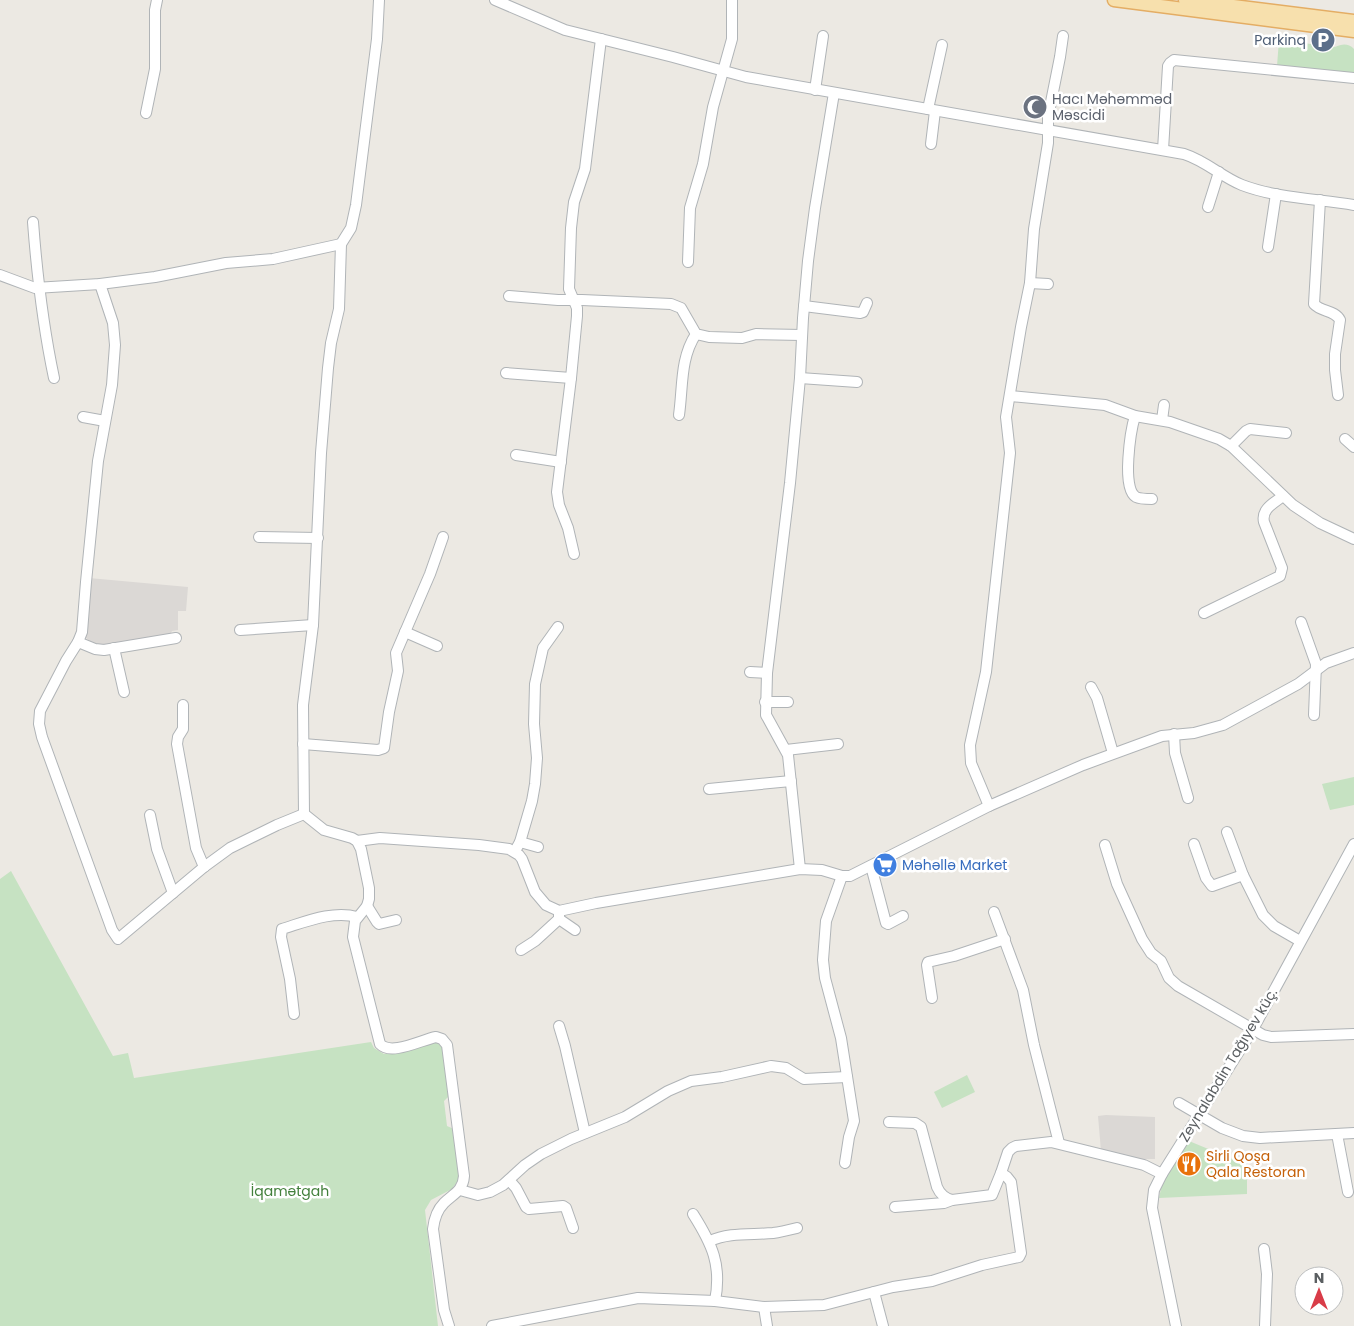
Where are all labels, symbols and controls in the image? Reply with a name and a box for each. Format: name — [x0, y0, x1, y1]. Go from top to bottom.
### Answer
parking icon: Parkinq — [1310, 27, 1336, 53]
place label: Parkinq — [1254, 30, 1306, 50]
place label: Hacı Məhəmməd Məscidi — [1052, 89, 1172, 125]
mosque icon: Hacı Məhəmməd Məscidi — [1022, 94, 1048, 120]
supermarket icon: Məhəllə Market — [872, 852, 898, 878]
place label: Məhəllə Market — [902, 855, 1007, 875]
street label: Zeynalabdin Tağıyev küç. — [1174, 984, 1282, 1146]
place label: Sirli Qoşa Qala Restoran — [1206, 1146, 1305, 1182]
restaurant icon: Sirli Qoşa Qala Restoran — [1176, 1151, 1202, 1177]
park label: İqamətgah — [251, 1181, 329, 1201]
north arrow — [1294, 1266, 1344, 1316]
text: N — [1314, 1268, 1324, 1288]

